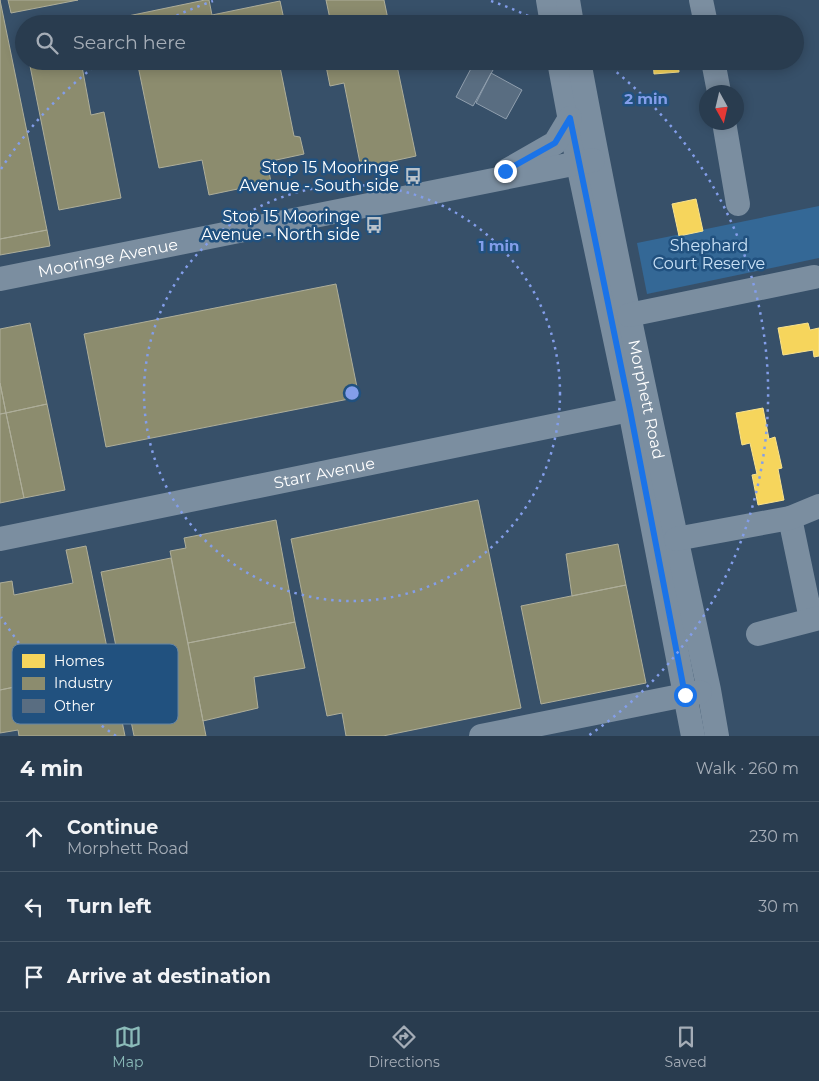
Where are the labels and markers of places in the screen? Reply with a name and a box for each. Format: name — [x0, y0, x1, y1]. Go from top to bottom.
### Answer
place label: Stop 15 Mooringe Avenue - South side — [239, 158, 399, 195]
bus stop icon: Stop 15 Mooringe Avenue - South side — [403, 166, 423, 186]
place label: Stop 15 Mooringe Avenue - North side — [201, 207, 360, 244]
bus stop icon: Stop 15 Mooringe Avenue - North side — [364, 215, 384, 235]
centre of rings — [343, 384, 361, 402]

